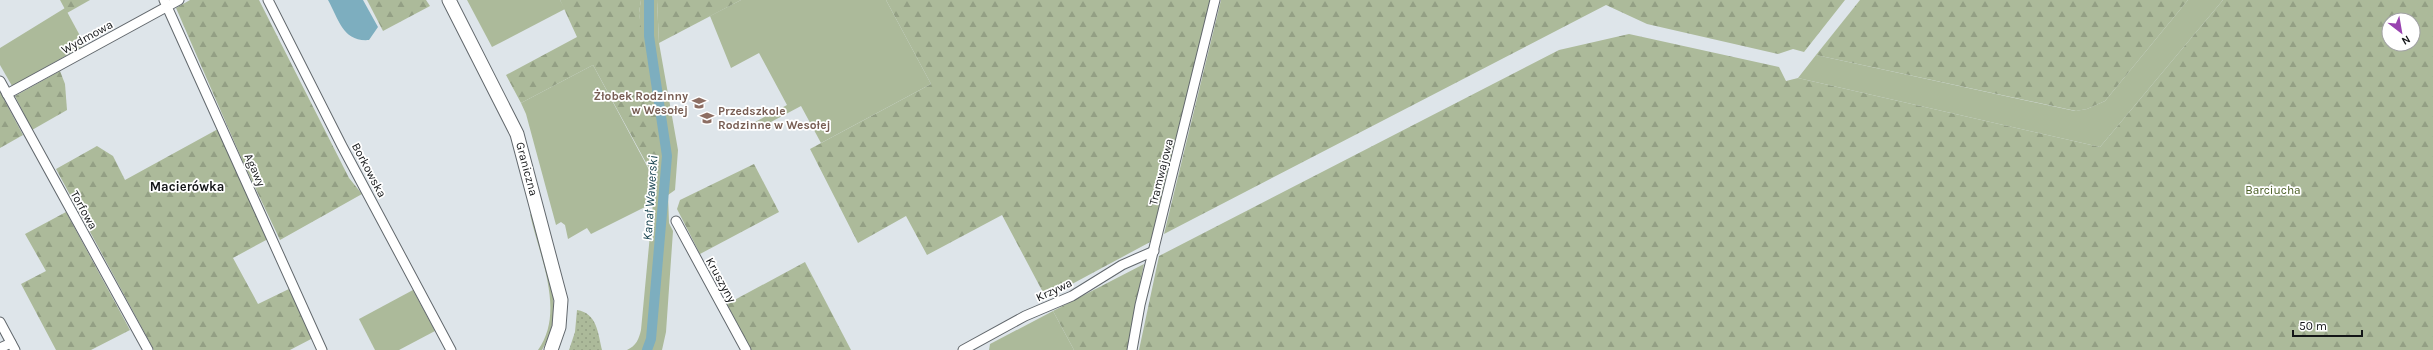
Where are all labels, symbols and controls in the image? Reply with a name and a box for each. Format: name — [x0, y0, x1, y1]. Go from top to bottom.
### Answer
north arrow — [2381, 12, 2421, 52]
street label: Wydmowa — [59, 17, 115, 57]
text: N — [2399, 33, 2413, 48]
place label: Żłobek Rodzinny w Wesołej — [593, 89, 688, 117]
school or university icon: Żłobek Rodzinny w Wesołej — [691, 95, 707, 111]
place label: Przedszkole Rodzinne w Wesołej — [718, 104, 831, 132]
school or university icon: Przedszkole Rodzinne w Wesołej — [699, 110, 715, 126]
street label: Tramwajowa — [1146, 137, 1176, 207]
street label: Borkowska — [349, 140, 389, 200]
street label: Graniczna — [513, 141, 541, 197]
street label: Agawy — [242, 151, 269, 189]
water label: Kanał Wawerski — [640, 154, 660, 241]
district label: Macierówka — [150, 179, 224, 194]
park label: Barciucha — [2245, 183, 2301, 197]
street label: Torfowa — [68, 188, 100, 232]
street label: Kruszyny — [703, 255, 739, 305]
street label: Krzywa — [1034, 276, 1074, 304]
scale bar — [2293, 312, 2362, 338]
text: 50 m — [2299, 319, 2327, 333]

